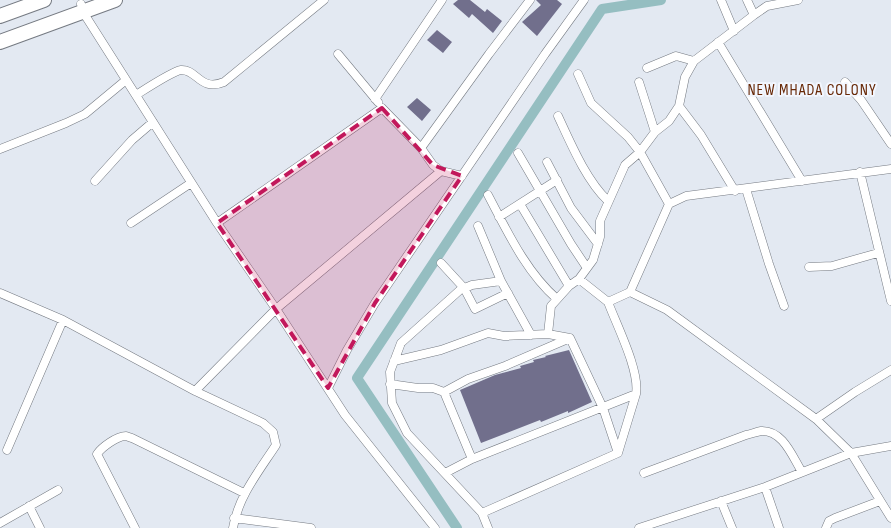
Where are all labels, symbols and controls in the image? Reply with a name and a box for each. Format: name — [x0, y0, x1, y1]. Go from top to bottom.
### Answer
district label: NEW MHADA COLONY — [747, 81, 877, 100]

